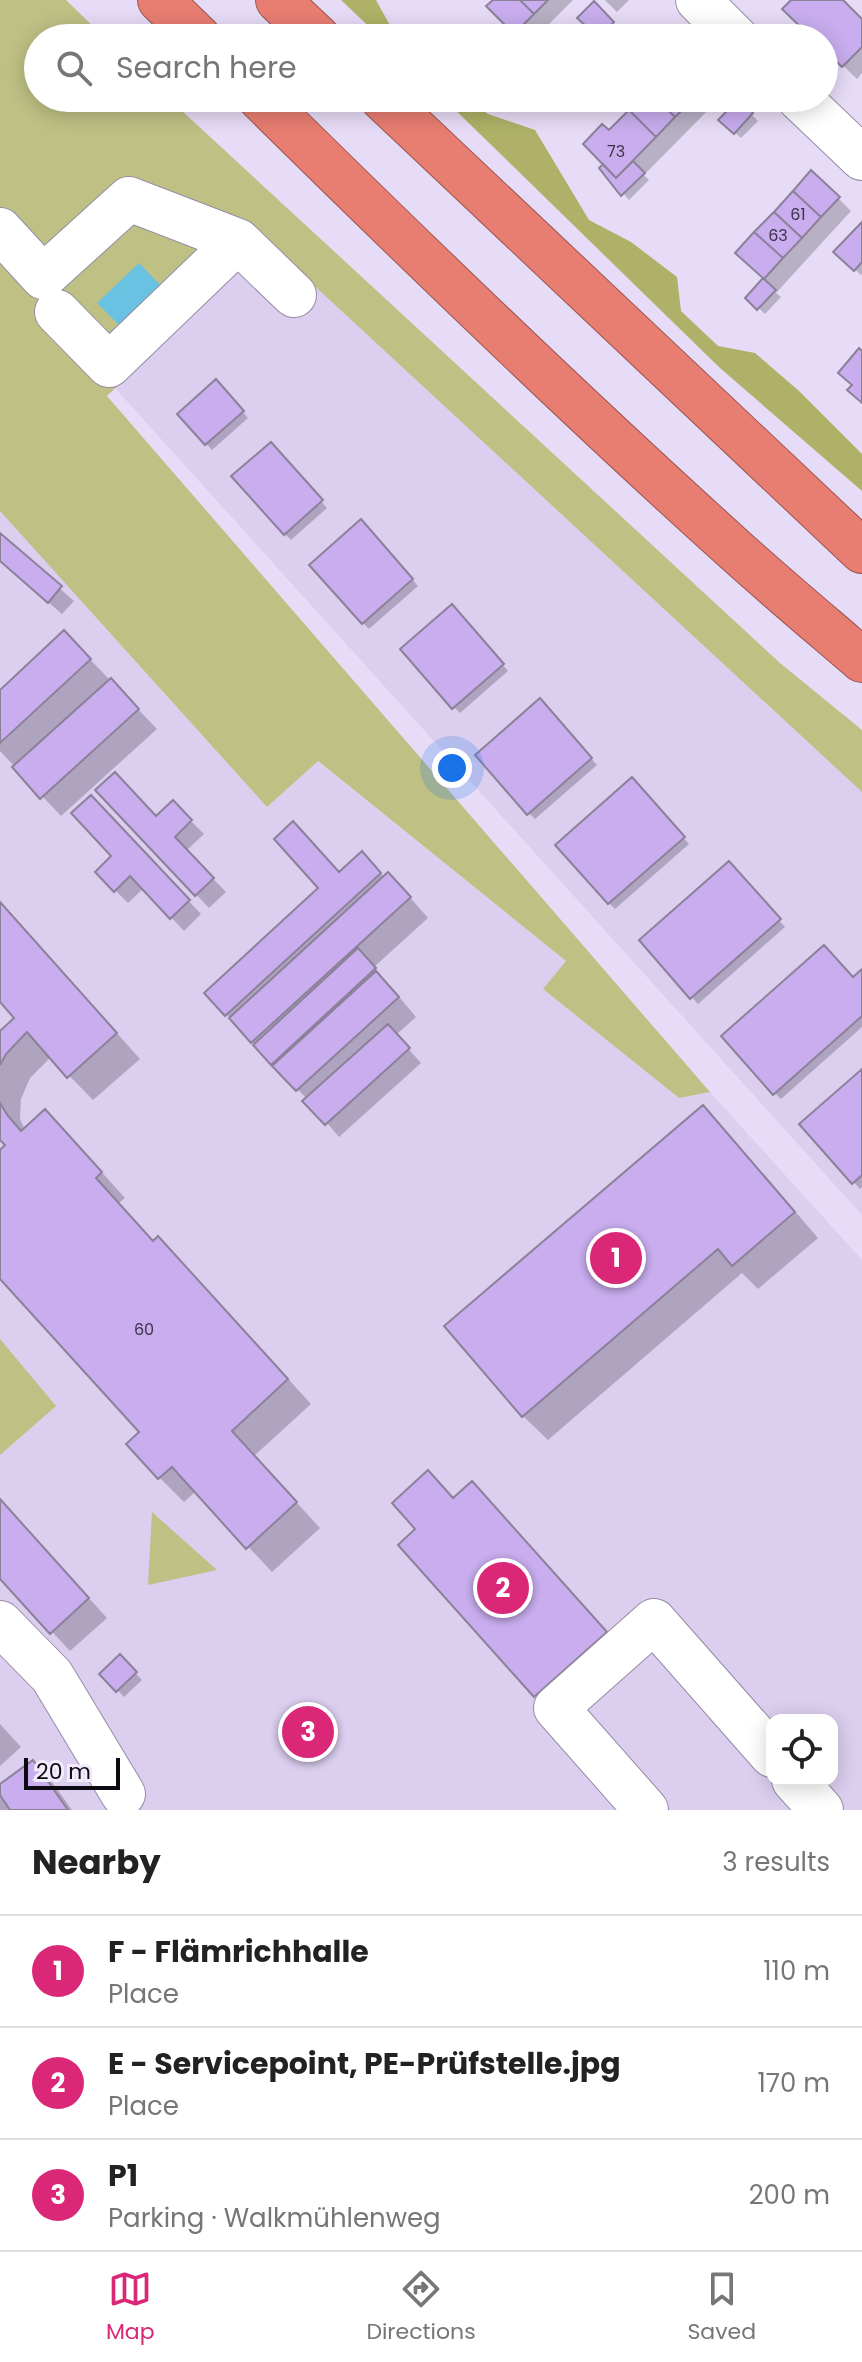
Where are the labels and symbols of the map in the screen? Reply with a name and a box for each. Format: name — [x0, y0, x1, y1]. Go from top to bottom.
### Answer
house number: 73 — [607, 140, 625, 163]
house number: 61 — [790, 203, 806, 226]
house number: 63 — [768, 224, 788, 247]
your location — [432, 748, 472, 788]
pin: 1 — [590, 1228, 642, 1288]
house number: 60 — [134, 1318, 154, 1341]
pin: 2 — [477, 1558, 529, 1618]
pin: 3 — [282, 1702, 334, 1762]
scale bar — [24, 1754, 120, 1790]

